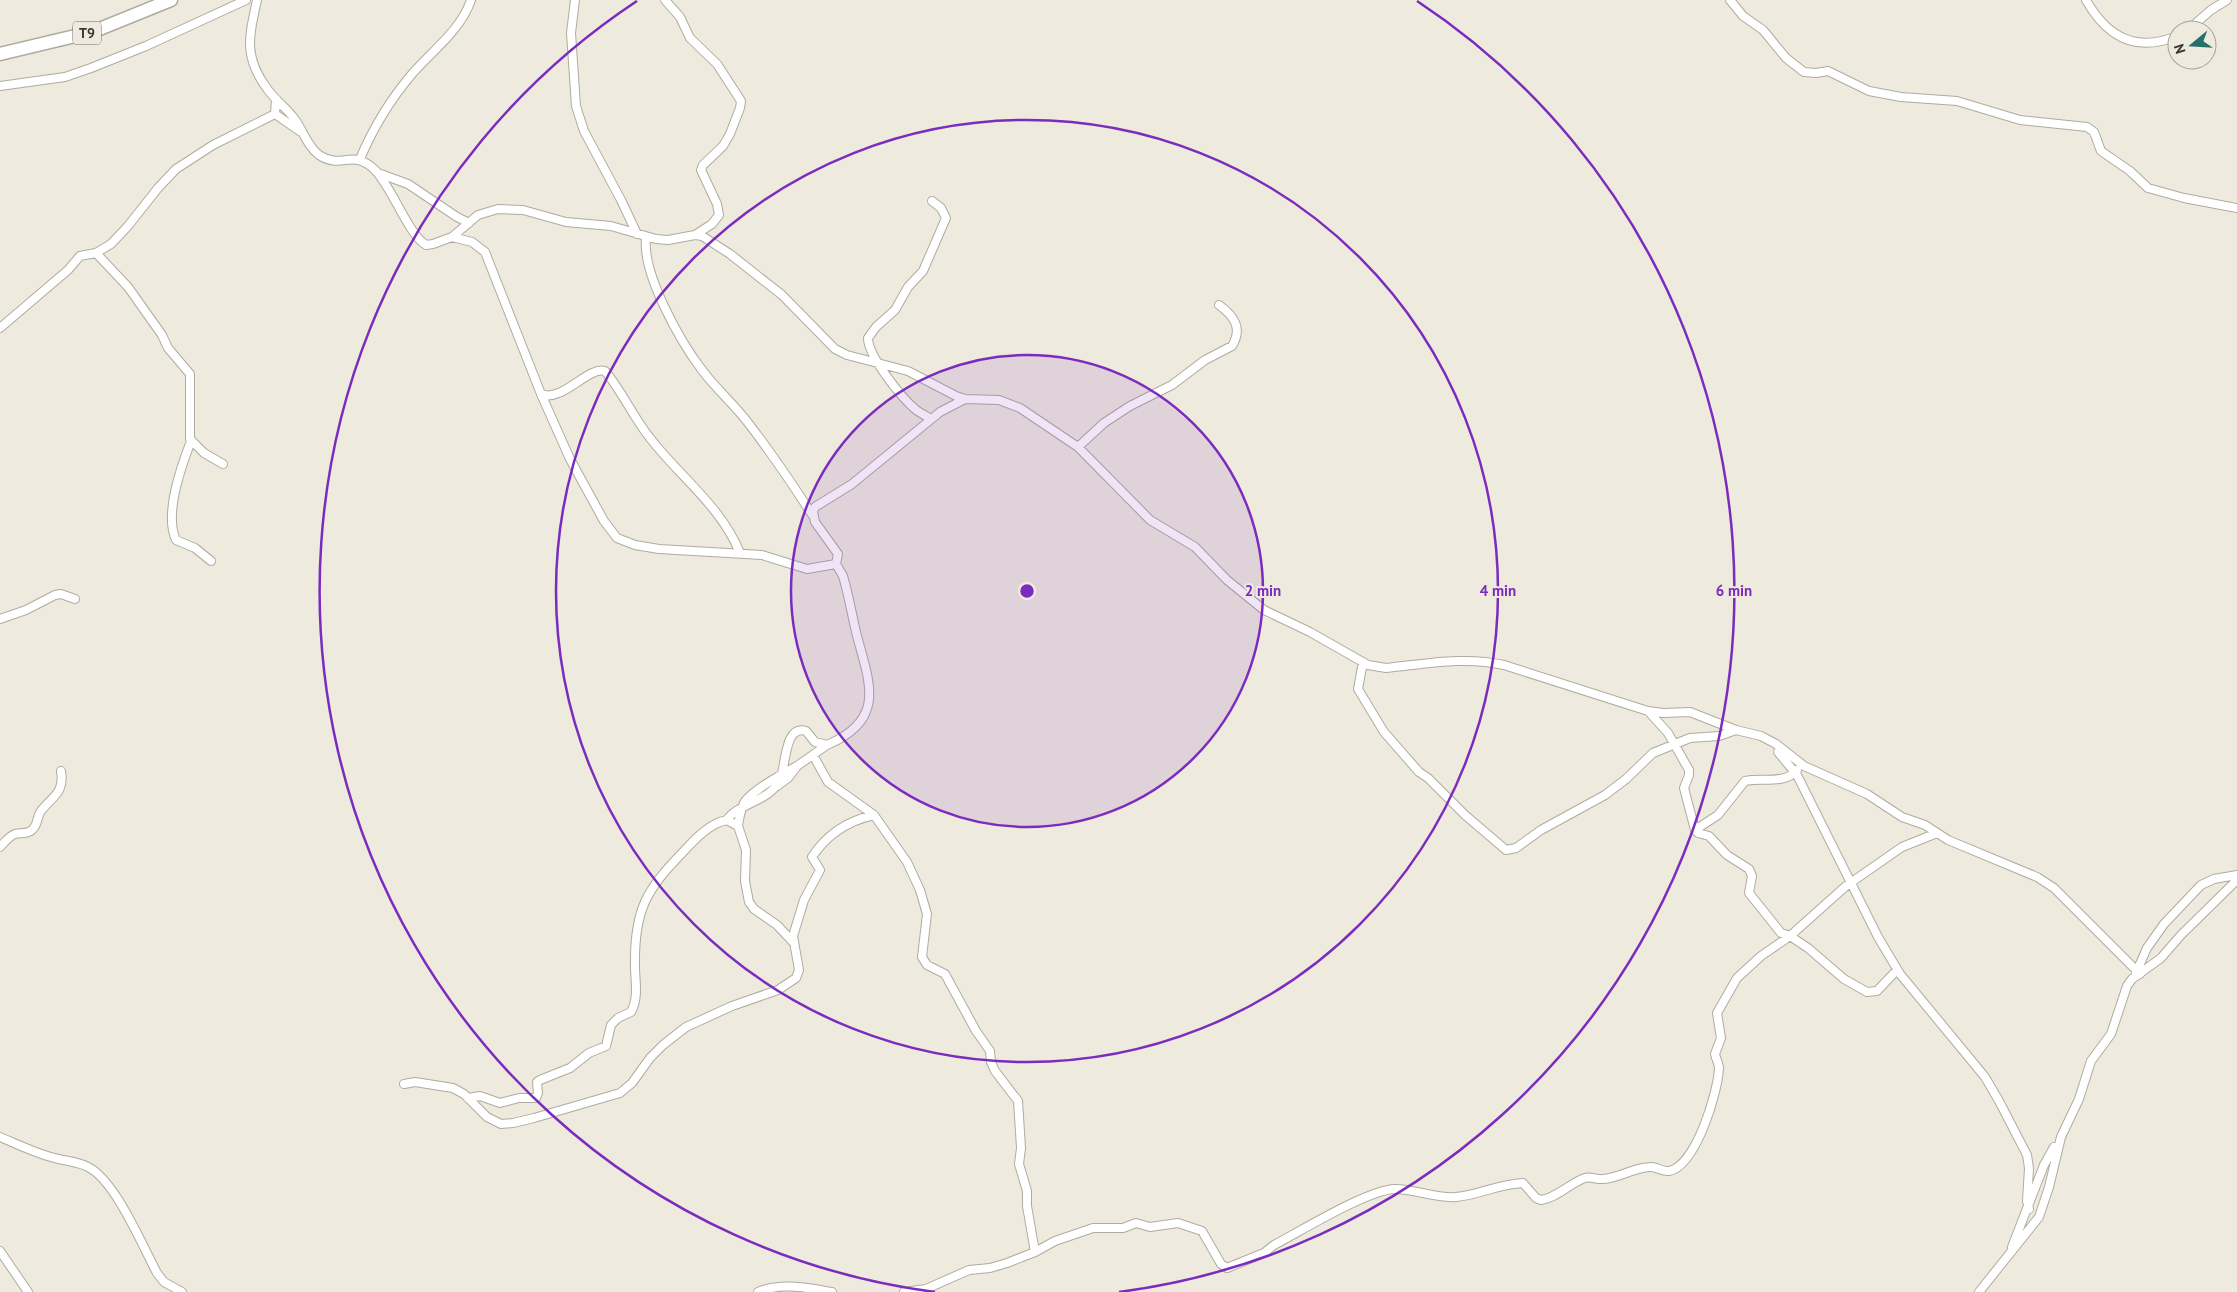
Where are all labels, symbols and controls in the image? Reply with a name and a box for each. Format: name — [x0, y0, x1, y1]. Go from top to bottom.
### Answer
north arrow — [2167, 20, 2217, 70]
road number: T9 — [73, 22, 101, 44]
text: N — [2170, 42, 2190, 56]
text: 2 min — [1245, 581, 1281, 600]
text: 4 min — [1480, 581, 1516, 600]
text: 6 min — [1716, 581, 1752, 600]
centre of rings — [1018, 582, 1036, 600]

